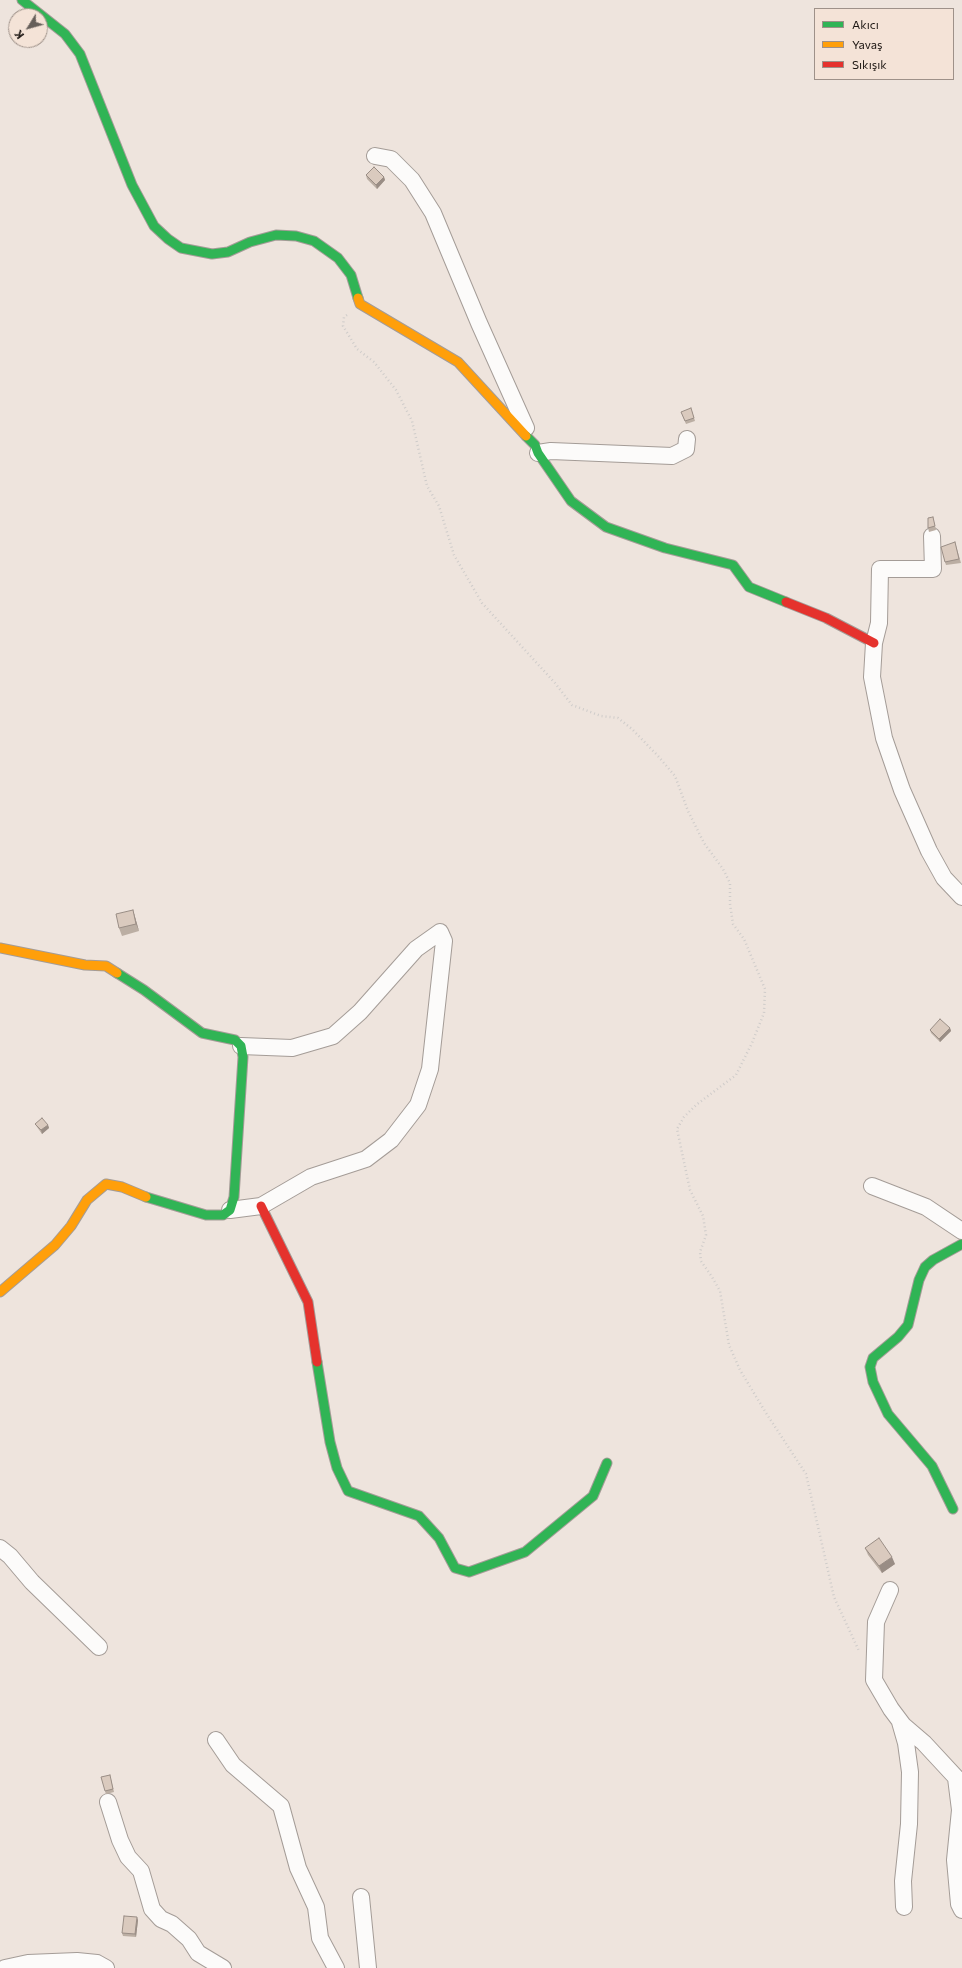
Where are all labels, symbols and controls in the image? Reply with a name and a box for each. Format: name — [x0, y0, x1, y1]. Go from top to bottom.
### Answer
north arrow — [8, 8, 48, 48]
legend — [814, 8, 954, 80]
text: Akıcı — [852, 17, 879, 31]
text: K — [11, 28, 26, 42]
text: Yavaş — [852, 37, 883, 51]
text: Sıkışık — [852, 57, 887, 71]

